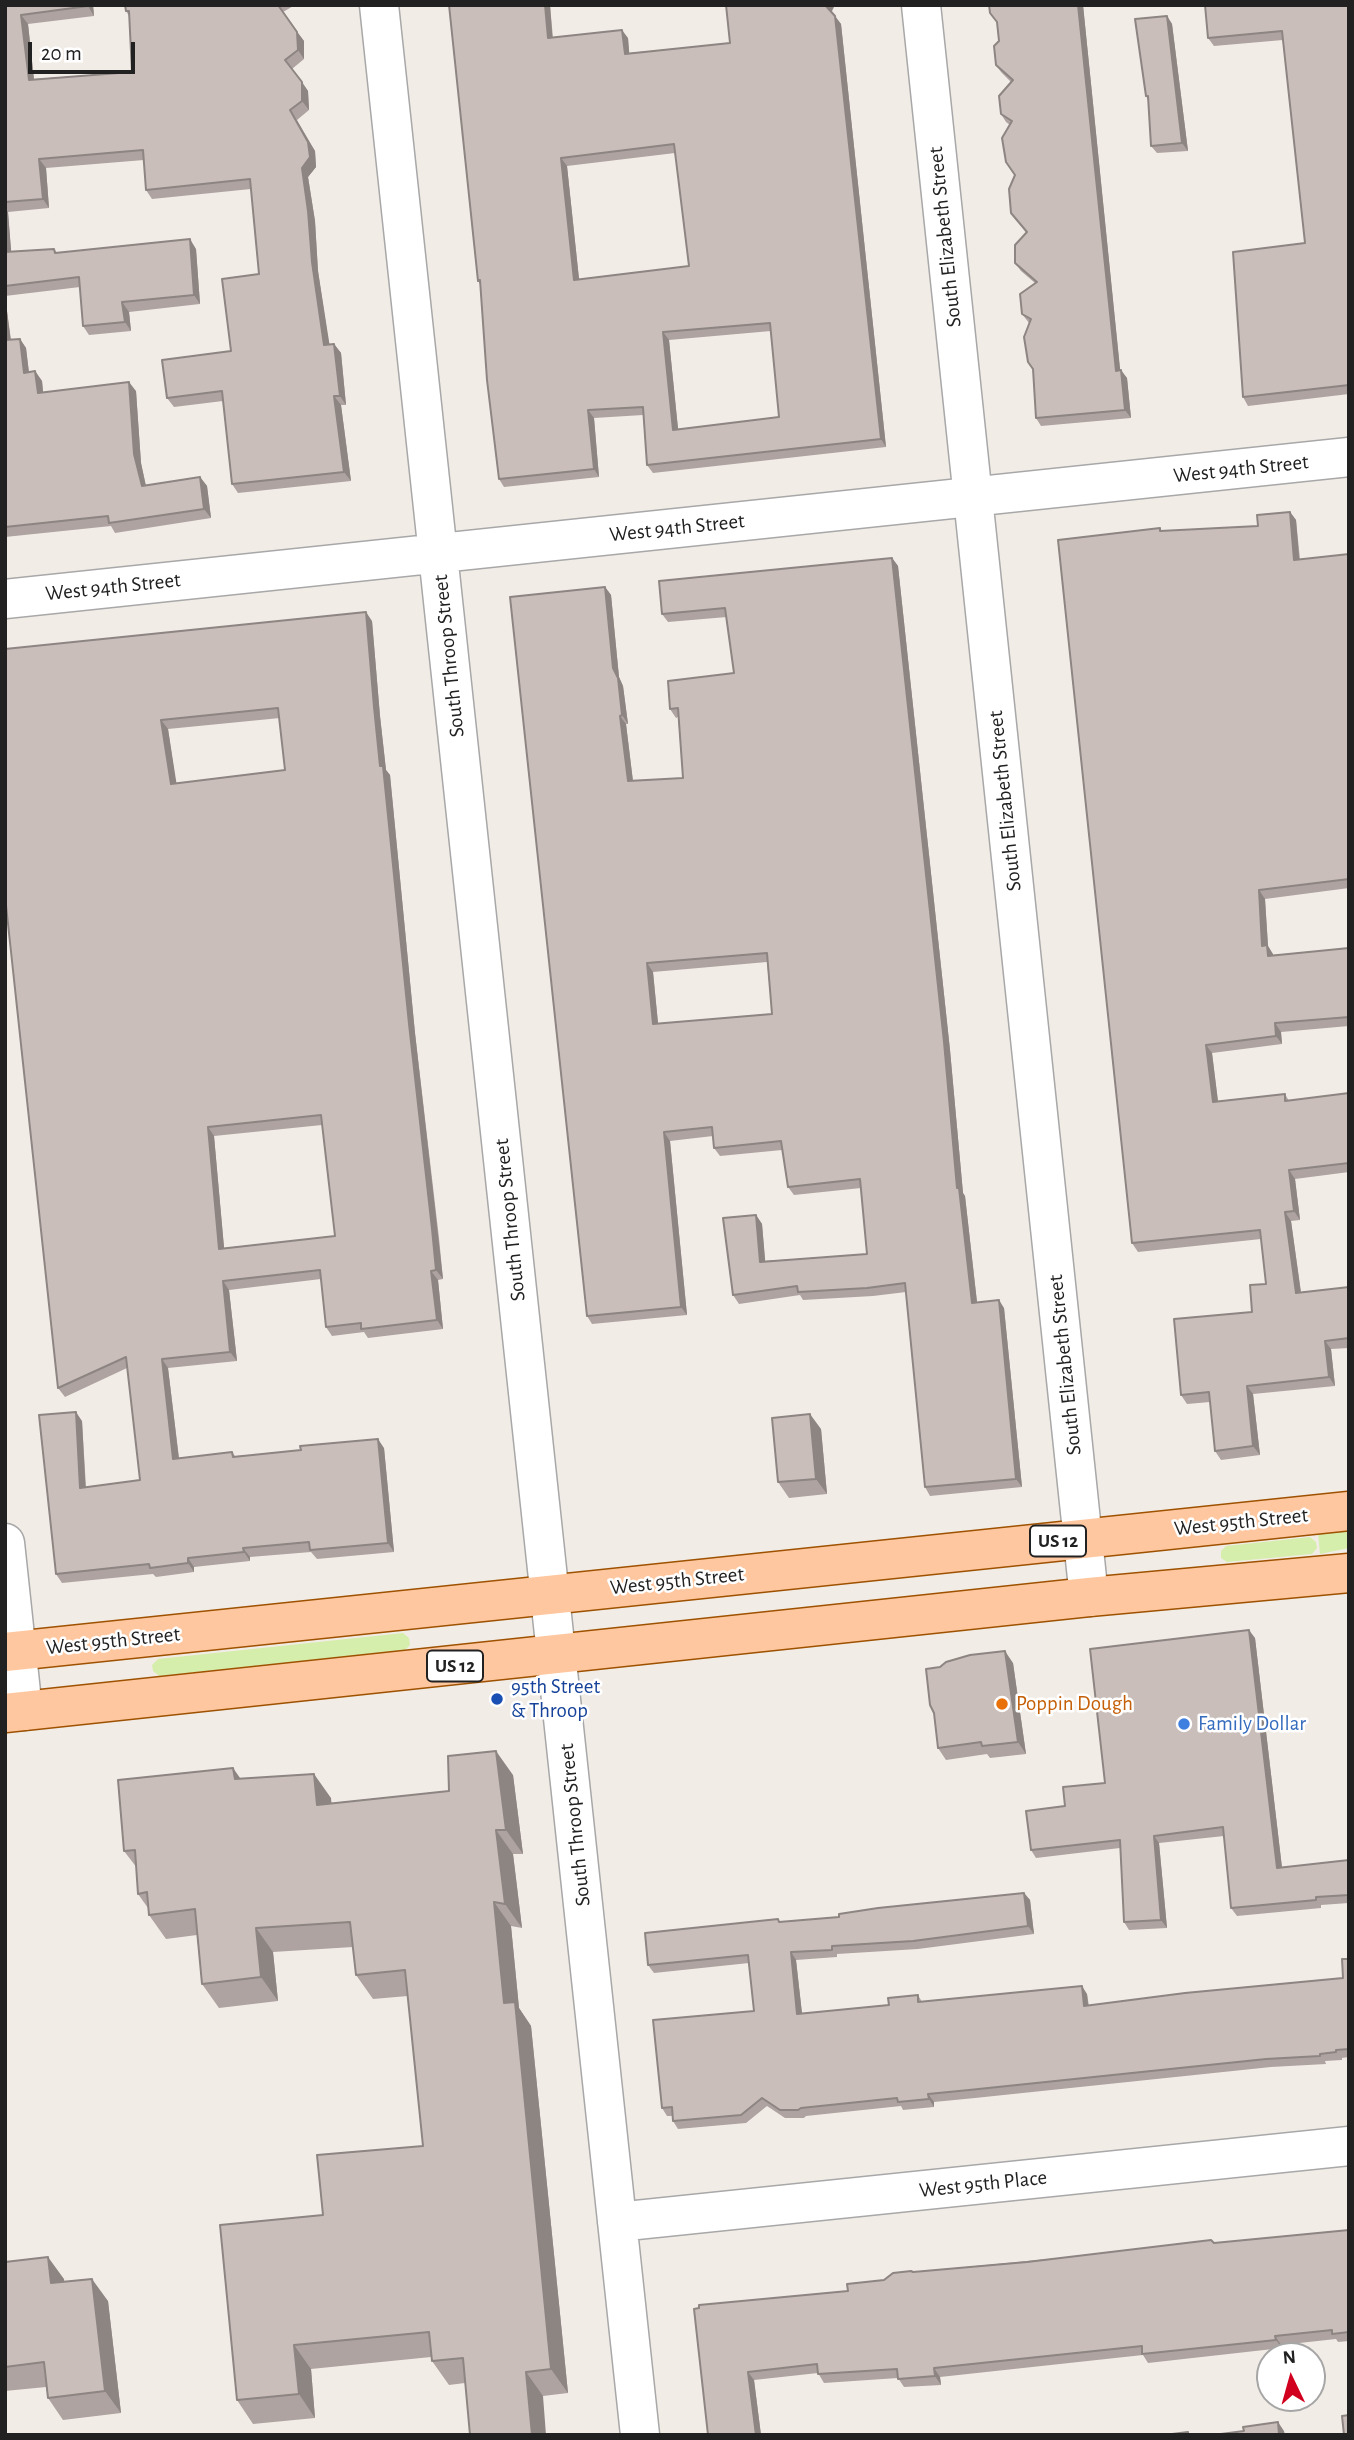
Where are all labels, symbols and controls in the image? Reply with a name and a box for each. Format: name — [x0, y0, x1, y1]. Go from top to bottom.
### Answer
scale bar — [32, 28, 138, 72]
text: 20 m — [41, 43, 82, 64]
street label: South Elizabeth Street — [923, 146, 967, 328]
street label: West 94th Street — [1172, 449, 1310, 489]
street label: West 94th Street — [608, 508, 746, 548]
street label: West 94th Street — [44, 567, 182, 607]
street label: South Throop Street — [428, 573, 470, 739]
street label: South Elizabeth Street — [983, 710, 1027, 892]
street label: South Throop Street — [489, 1137, 531, 1303]
street label: South Elizabeth Street — [1043, 1274, 1087, 1456]
street label: West 95th Street — [1173, 1502, 1309, 1542]
road number: US 12 — [1030, 1526, 1086, 1556]
street label: West 95th Street — [609, 1561, 745, 1601]
street label: West 95th Street — [45, 1621, 181, 1661]
road number: US 12 — [427, 1650, 483, 1682]
place label: 95th Street & Throop — [511, 1674, 600, 1724]
marker: 95th Street & Throop — [489, 1691, 505, 1707]
place label: Poppin Dough — [1016, 1691, 1133, 1717]
marker: Poppin Dough — [994, 1696, 1010, 1712]
place label: Family Dollar — [1198, 1711, 1306, 1737]
marker: Family Dollar — [1176, 1716, 1192, 1732]
street label: South Throop Street — [554, 1742, 596, 1908]
street label: West 95th Place — [918, 2165, 1048, 2203]
north arrow — [1256, 2342, 1326, 2412]
text: N — [1282, 2348, 1297, 2368]

